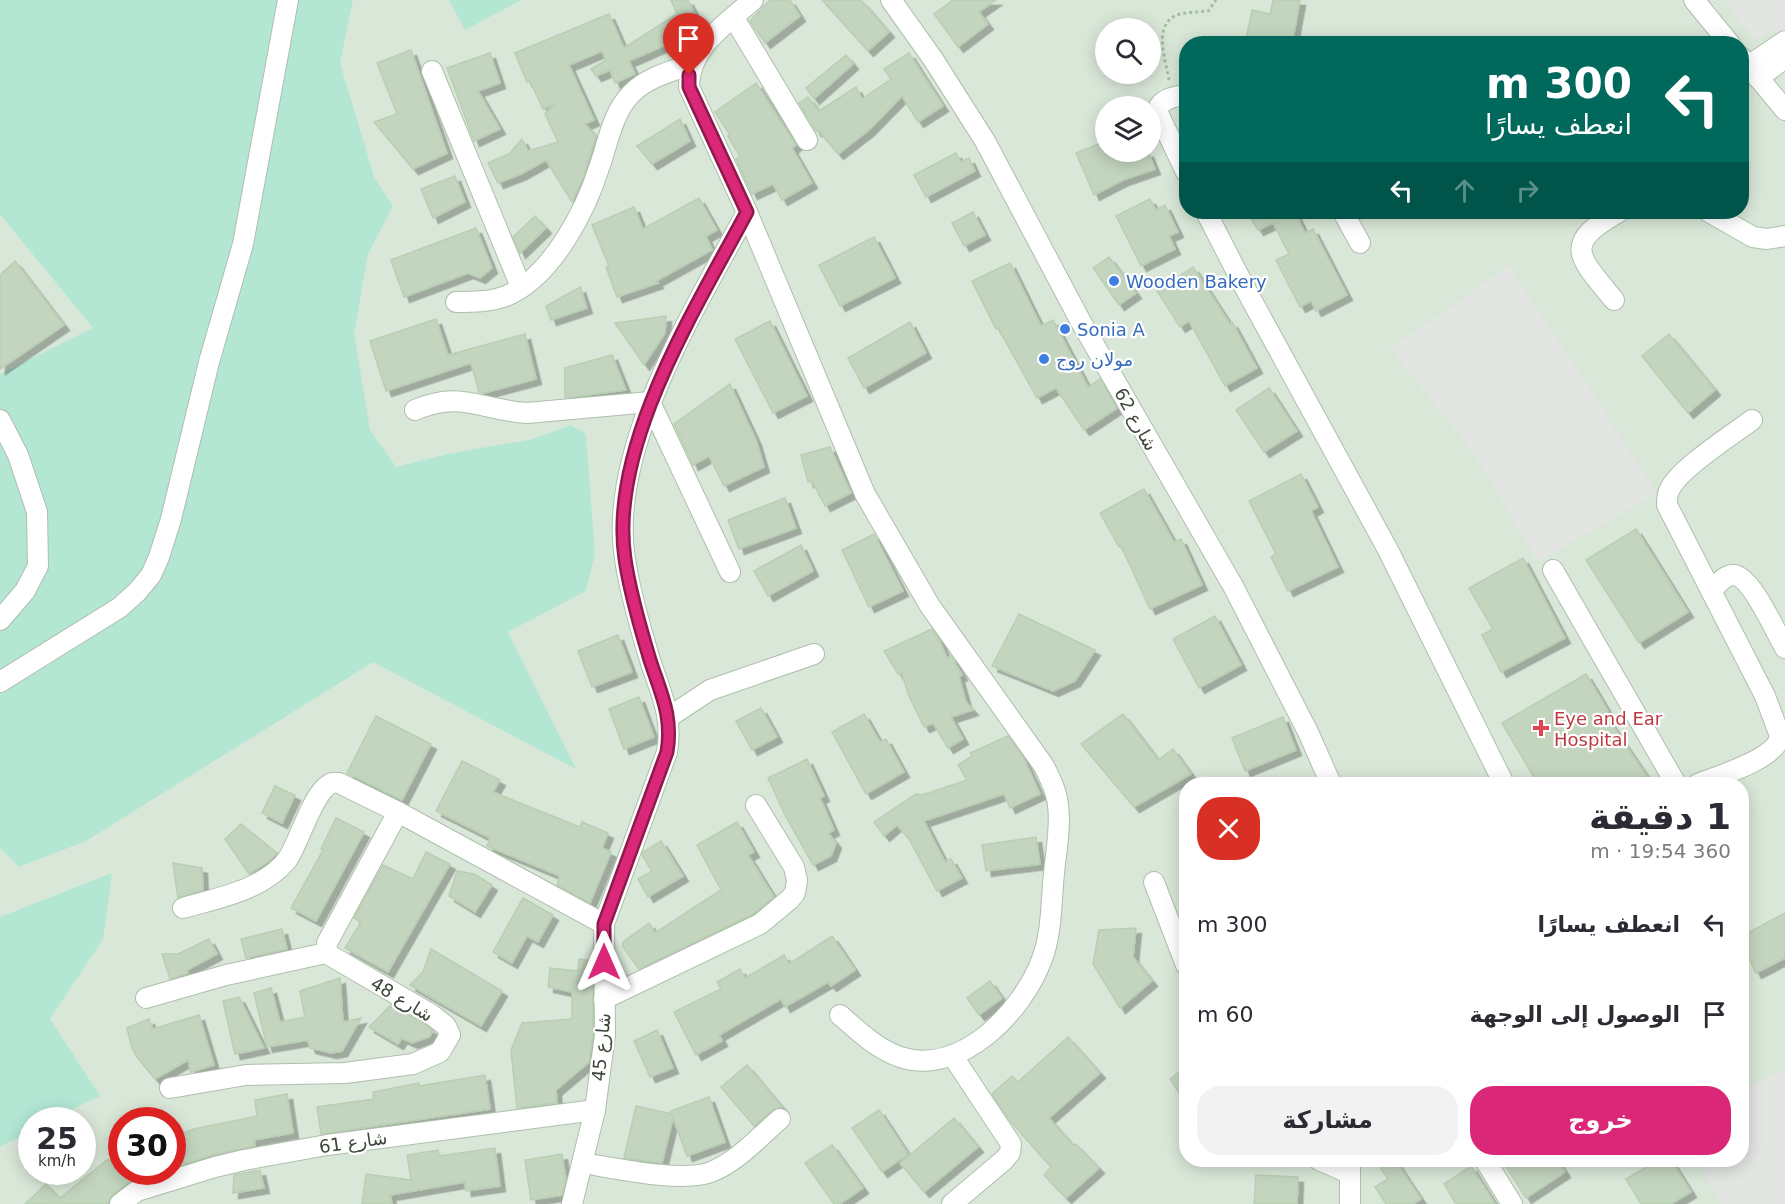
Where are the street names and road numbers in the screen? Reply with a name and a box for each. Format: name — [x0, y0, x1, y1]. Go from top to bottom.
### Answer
street label: شارع 62 — [1109, 384, 1162, 455]
street label: شارع 48 — [367, 972, 437, 1027]
street label: شارع 45 — [588, 1012, 615, 1082]
street label: شارع 61 — [318, 1127, 389, 1158]

